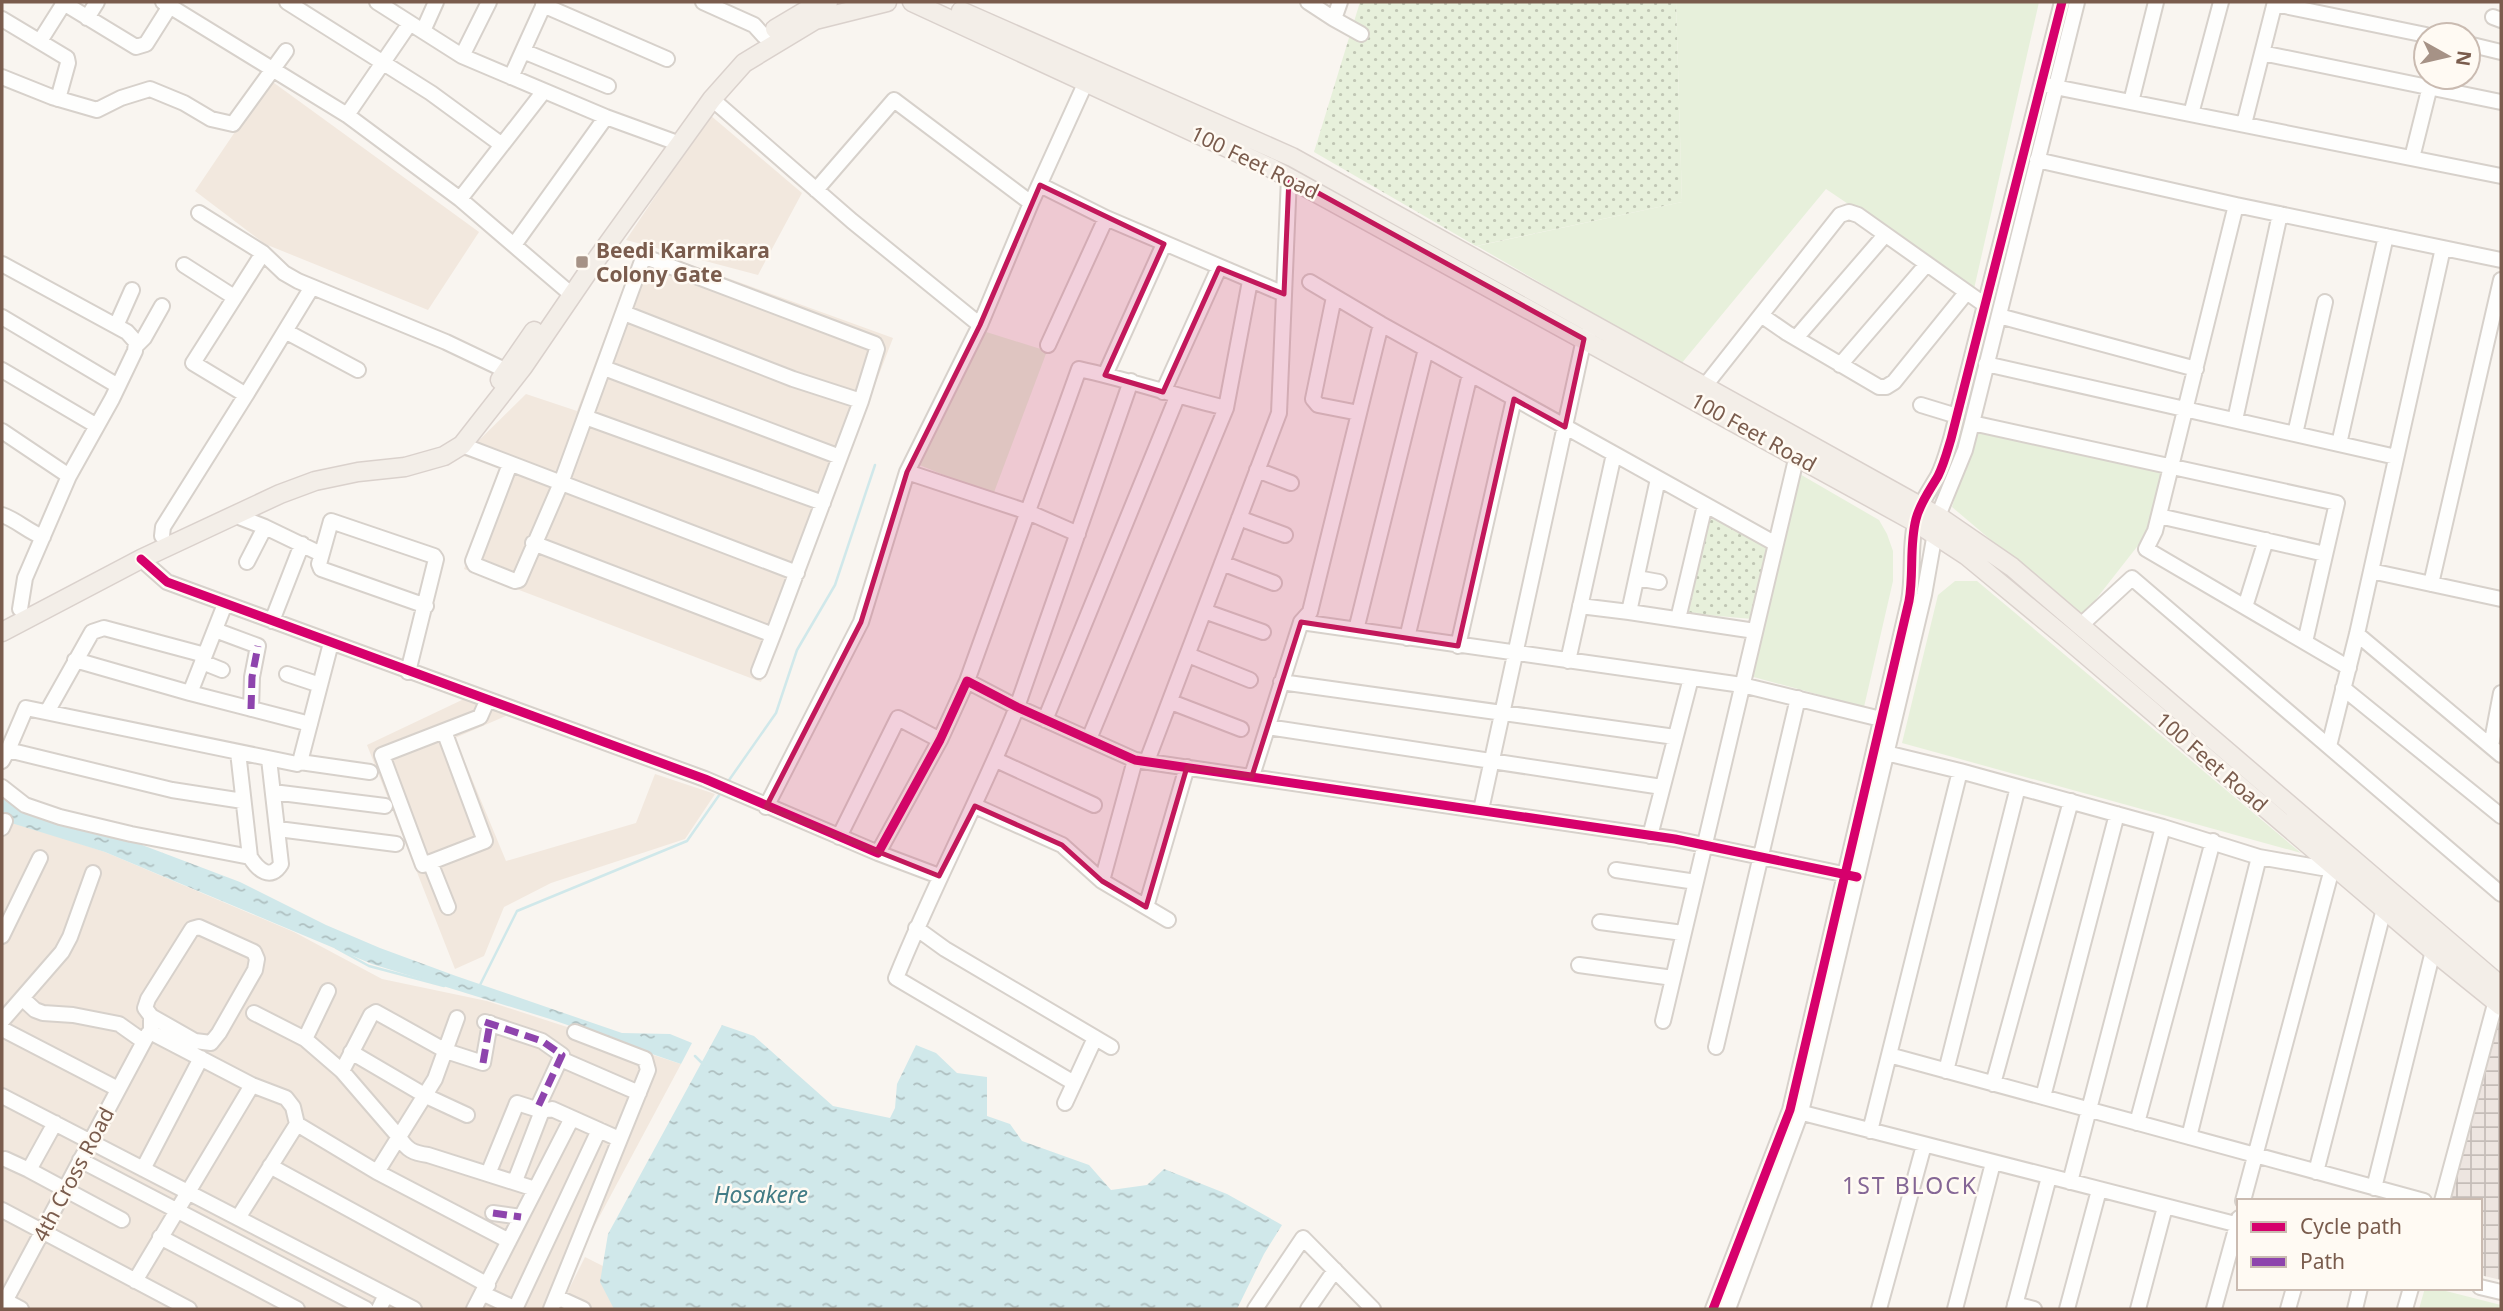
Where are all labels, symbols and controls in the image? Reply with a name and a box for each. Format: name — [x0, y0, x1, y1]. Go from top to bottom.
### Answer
north arrow — [2412, 21, 2482, 91]
text: N — [2450, 49, 2478, 68]
street label: 100 Feet Road — [1186, 119, 1324, 205]
place label: Beedi Karmikara Colony Gate — [596, 236, 770, 288]
marker: Beedi Karmikara Colony Gate — [574, 254, 590, 270]
street label: 100 Feet Road — [1686, 386, 1822, 478]
street label: 100 Feet Road — [2150, 706, 2274, 818]
street label: 4th Cross Road — [26, 1102, 120, 1246]
district label: 1ST BLOCK — [1842, 1169, 1978, 1201]
water label: Hosakere — [714, 1178, 808, 1210]
legend — [2237, 1199, 2482, 1290]
text: Cycle path — [2300, 1212, 2402, 1240]
text: Path — [2300, 1247, 2345, 1275]

